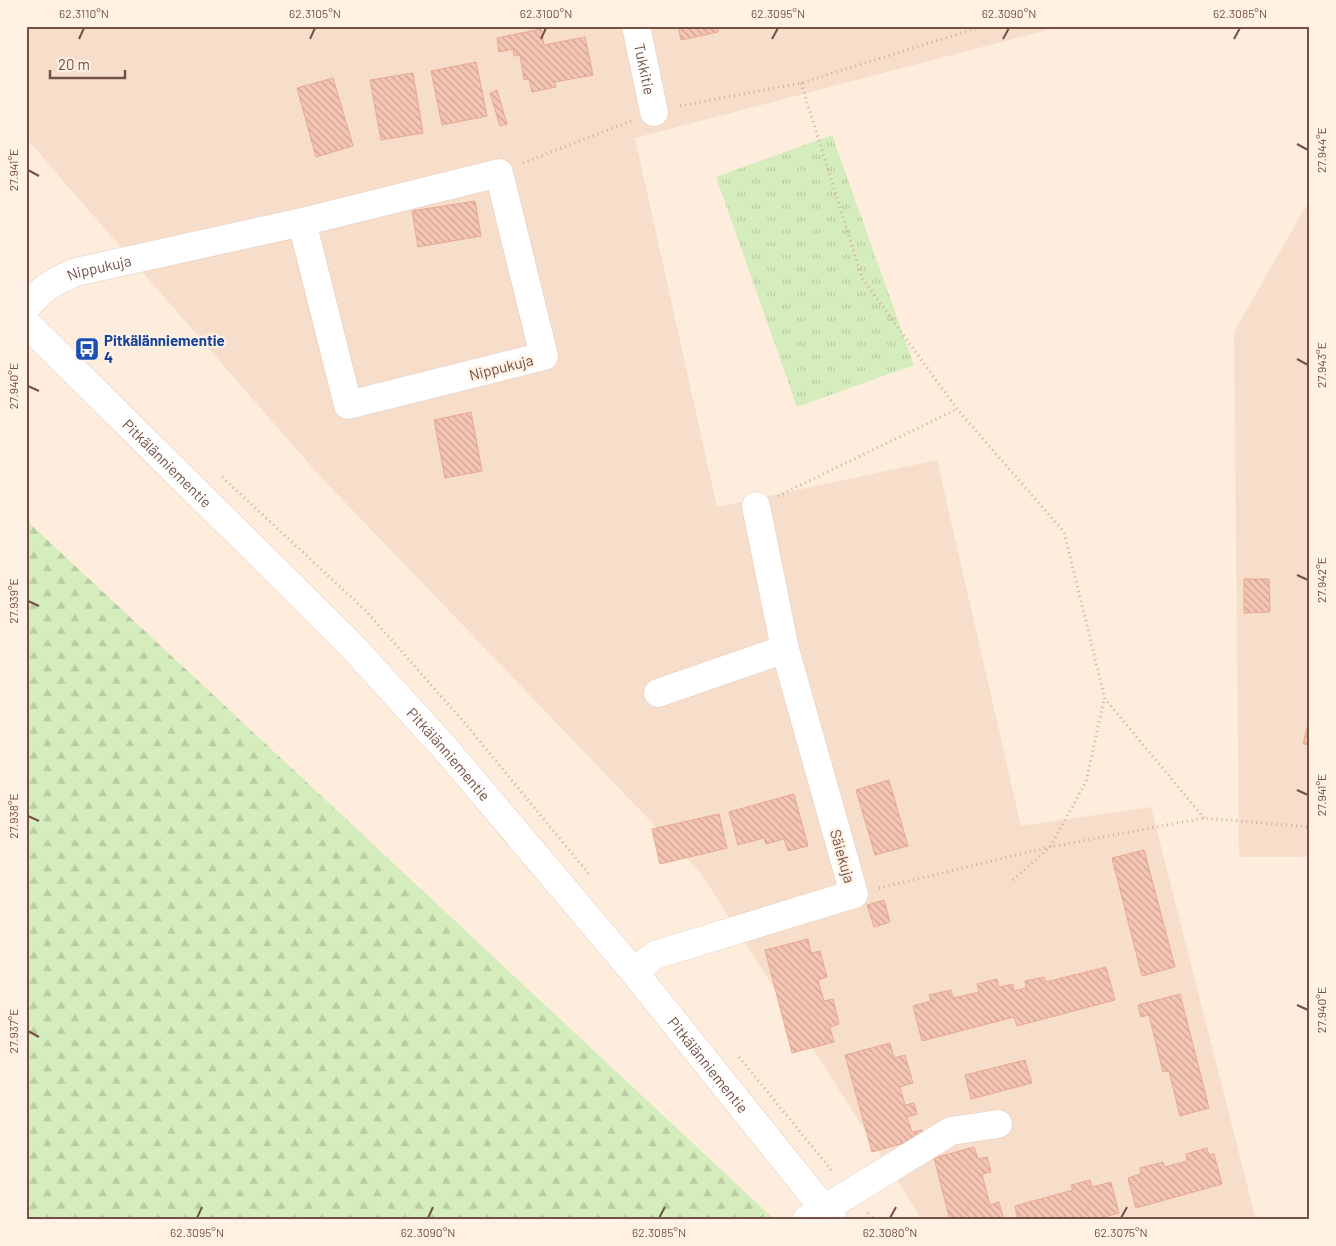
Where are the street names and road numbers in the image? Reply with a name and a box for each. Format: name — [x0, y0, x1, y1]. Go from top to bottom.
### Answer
street label: Tukkitie — [631, 42, 659, 96]
street label: Nippukuja — [64, 251, 133, 284]
street label: Nippukuja — [467, 350, 535, 384]
street label: Pitkälänniementie — [119, 415, 216, 511]
street label: Pitkälänniementie — [403, 704, 494, 804]
street label: Säiekuja — [827, 827, 859, 885]
street label: Pitkälänniementie — [664, 1013, 752, 1116]

